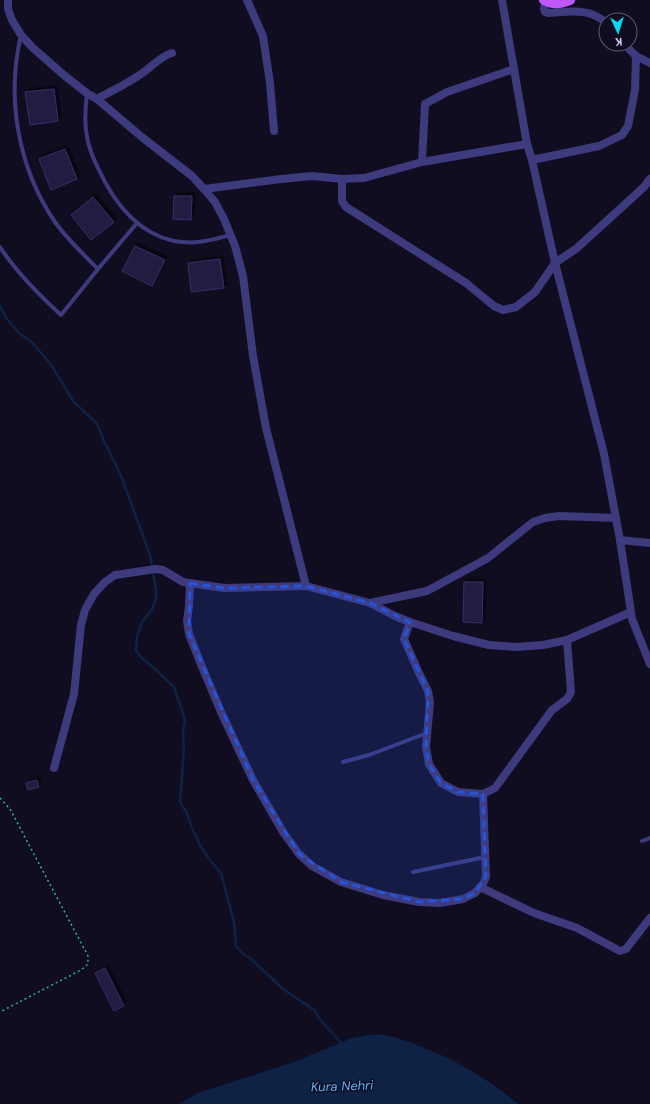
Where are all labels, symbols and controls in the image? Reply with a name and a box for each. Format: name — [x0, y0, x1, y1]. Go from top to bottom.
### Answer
north arrow — [598, 12, 638, 52]
text: K — [615, 35, 623, 49]
water label: Kura Nehri — [311, 1076, 374, 1096]

